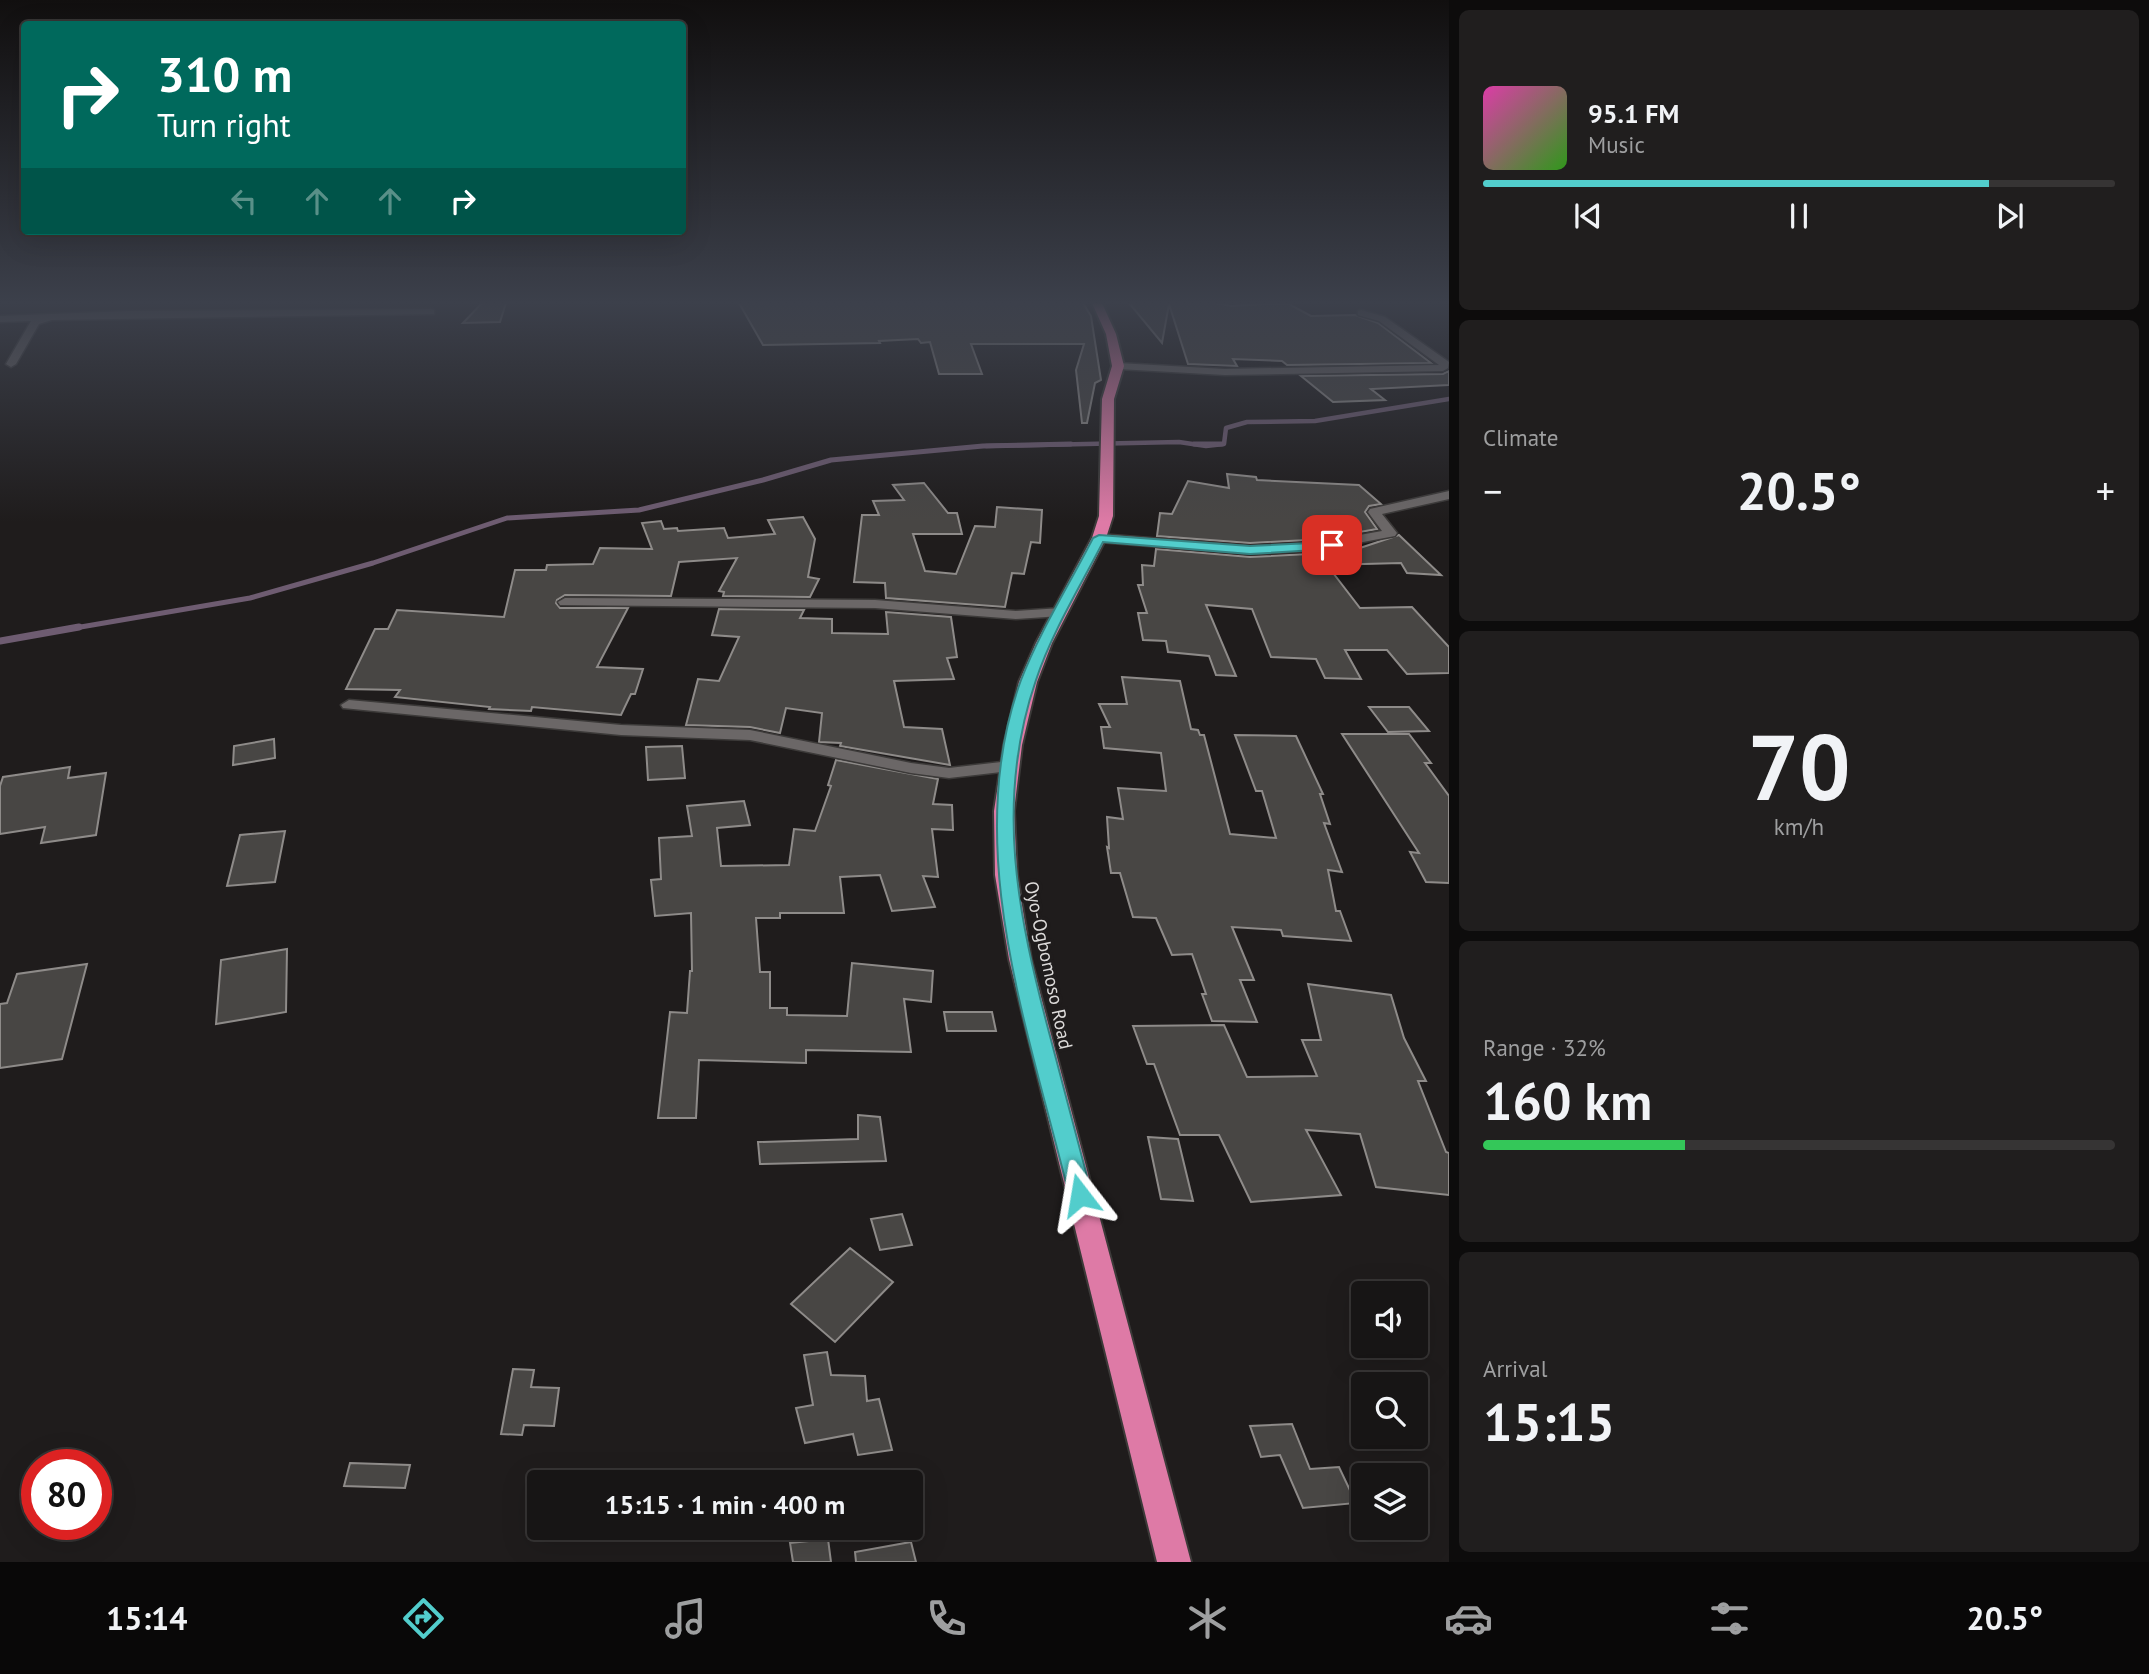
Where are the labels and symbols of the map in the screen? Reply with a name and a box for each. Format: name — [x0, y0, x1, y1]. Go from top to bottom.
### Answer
pin — [1302, 515, 1362, 575]
street label: Oyo-Ogbomoso Road — [1019, 879, 1079, 1051]
position arrow — [1043, 1158, 1117, 1232]
speed limit sign: 80 — [21, 1449, 112, 1540]

